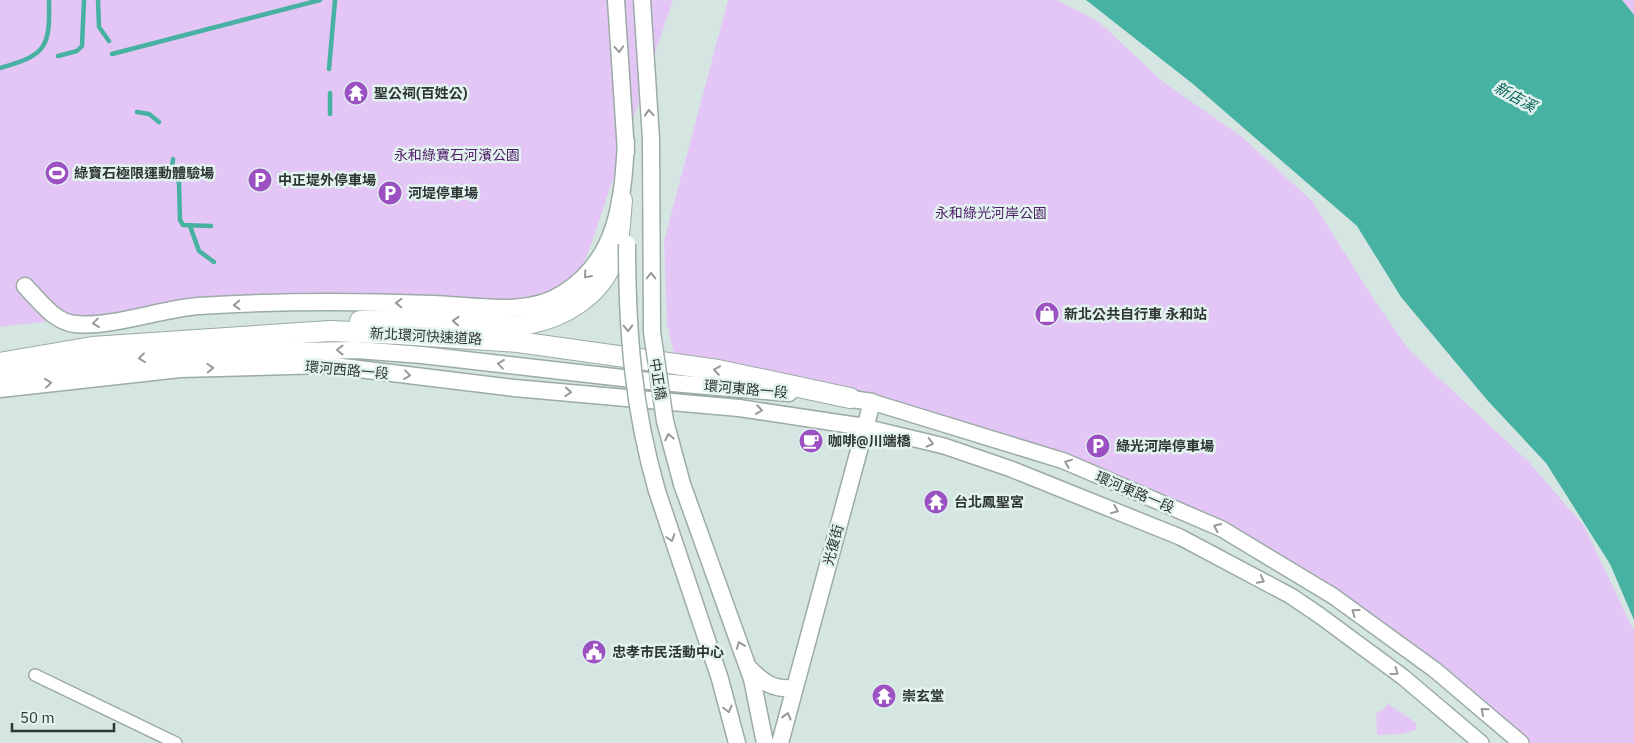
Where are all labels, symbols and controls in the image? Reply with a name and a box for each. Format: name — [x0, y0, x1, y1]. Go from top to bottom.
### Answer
one-way arrow — [614, 45, 625, 53]
water label: 新店溪 — [1491, 77, 1541, 117]
temple icon: 聖公祠(百姓公) — [343, 80, 369, 106]
place label: 聖公祠(百姓公) — [374, 84, 468, 102]
one-way arrow — [644, 109, 655, 117]
park label: 永和綠寶石河濱公園 — [394, 146, 520, 164]
sports icon: 綠寶石極限運動體驗場 — [44, 160, 70, 186]
place label: 綠寶石極限運動體驗場 — [74, 164, 214, 182]
parking icon: 中正堤外停車場 — [247, 167, 273, 193]
place label: 中正堤外停車場 — [278, 171, 376, 189]
parking icon: 河堤停車場 — [377, 180, 403, 206]
place label: 河堤停車場 — [408, 184, 478, 202]
park label: 永和綠光河岸公園 — [935, 204, 1047, 222]
one-way arrow — [583, 269, 592, 278]
one-way arrow — [646, 271, 656, 279]
one-way arrow — [395, 297, 403, 308]
one-way arrow — [233, 300, 240, 310]
shop icon: 新北公共自行車 永和站 — [1034, 301, 1060, 327]
place label: 新北公共自行車 永和站 — [1064, 305, 1207, 323]
one-way arrow — [452, 316, 460, 326]
one-way arrow — [92, 317, 100, 328]
street label: 新北環河快速道路 — [370, 324, 482, 348]
one-way arrow — [623, 324, 633, 332]
one-way arrow — [335, 345, 343, 355]
one-way arrow — [138, 352, 146, 363]
street label: 環河西路一段 — [304, 357, 390, 383]
street label: 中正橋 — [646, 357, 670, 401]
one-way arrow — [497, 359, 505, 370]
one-way arrow — [206, 363, 214, 373]
one-way arrow — [712, 365, 721, 375]
one-way arrow — [403, 369, 411, 380]
street label: 環河東路一段 — [703, 376, 789, 402]
one-way arrow — [45, 378, 53, 389]
one-way arrow — [565, 387, 573, 398]
one-way arrow — [754, 405, 763, 415]
cafe icon: 咖啡@川端橋 — [798, 428, 824, 454]
one-way arrow — [664, 432, 675, 441]
place label: 咖啡@川端橋 — [828, 432, 911, 450]
parking icon: 綠光河岸停車場 — [1085, 433, 1111, 459]
one-way arrow — [925, 437, 933, 447]
place label: 綠光河岸停車場 — [1116, 437, 1214, 455]
one-way arrow — [1064, 459, 1072, 469]
street label: 環河東路一段 — [1093, 467, 1177, 517]
temple icon: 台北鳳聖宮 — [923, 489, 949, 515]
place label: 台北鳳聖宮 — [954, 493, 1024, 511]
one-way arrow — [1110, 503, 1119, 514]
street label: 光復街 — [819, 522, 847, 568]
one-way arrow — [1213, 523, 1222, 533]
one-way arrow — [666, 533, 676, 542]
one-way arrow — [1256, 574, 1265, 584]
one-way arrow — [1351, 609, 1361, 618]
public building icon: 忠孝市民活動中心 — [581, 639, 607, 665]
one-way arrow — [736, 641, 746, 650]
place label: 忠孝市民活動中心 — [612, 643, 724, 661]
one-way arrow — [1389, 666, 1398, 674]
temple icon: 崇玄堂 — [871, 683, 897, 709]
place label: 崇玄堂 — [902, 687, 944, 705]
scale bar — [12, 700, 115, 732]
one-way arrow — [722, 704, 733, 713]
text: 50 m — [20, 708, 55, 727]
one-way arrow — [1481, 709, 1490, 717]
one-way arrow — [781, 711, 792, 720]

